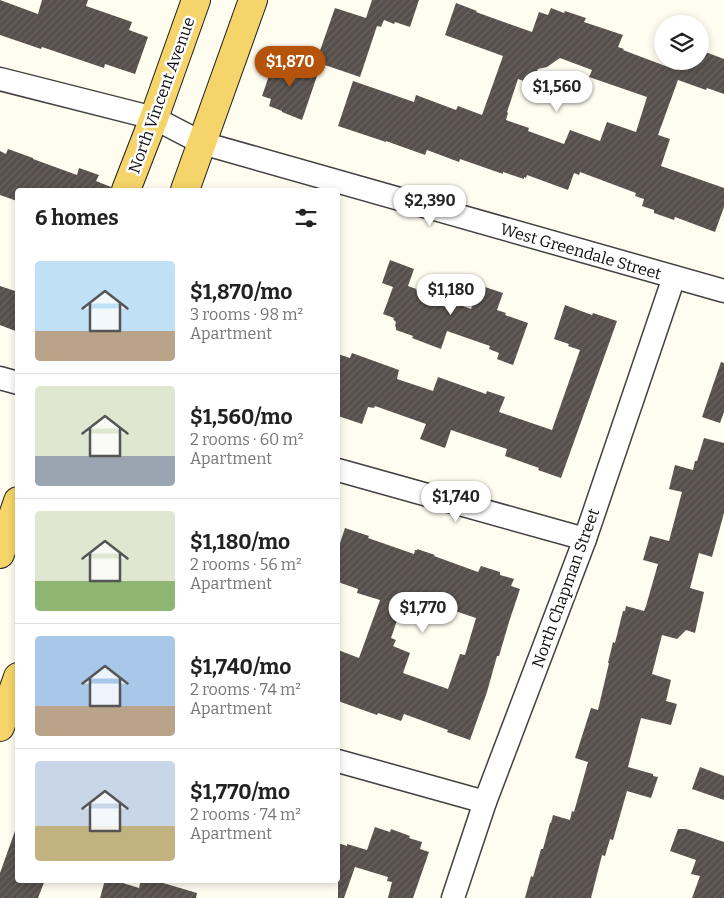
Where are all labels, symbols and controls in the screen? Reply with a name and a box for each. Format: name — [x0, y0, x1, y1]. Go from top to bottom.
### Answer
street label: North Vincent Avenue — [124, 15, 199, 176]
map controls — [654, 15, 709, 70]
button: layers — [654, 15, 709, 70]
pin: $1,870 — [249, 46, 331, 88]
text: $1,870 — [266, 52, 314, 71]
pin: $1,560 — [516, 70, 598, 113]
text: $1,560 — [533, 77, 581, 96]
pin: $2,390 — [389, 184, 471, 227]
text: $2,390 — [404, 191, 456, 210]
icon: filters — [292, 204, 320, 232]
text: 6 homes — [35, 205, 119, 231]
street label: West Greendale Street — [498, 219, 664, 284]
pin: $1,180 — [410, 274, 492, 316]
text: $1,870/mo — [190, 279, 292, 305]
text: $1,180 — [428, 280, 474, 299]
icon: home — [75, 281, 135, 341]
text: 3 rooms · 98 m² — [190, 305, 303, 324]
text: Apartment — [190, 324, 272, 343]
text: $1,560/mo — [190, 404, 293, 430]
icon: home — [75, 406, 135, 466]
text: 2 rooms · 60 m² — [190, 430, 303, 449]
text: Apartment — [190, 449, 272, 468]
pin: $1,740 — [415, 480, 497, 523]
text: $1,740 — [432, 487, 480, 506]
street label: North Chapman Street — [528, 506, 603, 670]
text: $1,180/mo — [190, 529, 290, 555]
icon: home — [75, 531, 135, 591]
text: 2 rooms · 56 m² — [190, 555, 302, 574]
text: Apartment — [190, 574, 272, 593]
pin: $1,770 — [382, 592, 464, 634]
text: $1,770 — [400, 598, 446, 617]
text: $1,740/mo — [190, 654, 291, 680]
icon: home — [75, 656, 135, 716]
text: 2 rooms · 74 m² — [190, 680, 301, 699]
text: Apartment — [190, 699, 272, 718]
text: $1,770/mo — [190, 779, 290, 805]
icon: home — [75, 781, 135, 841]
text: 2 rooms · 74 m² — [190, 805, 301, 824]
text: Apartment — [190, 824, 272, 843]

